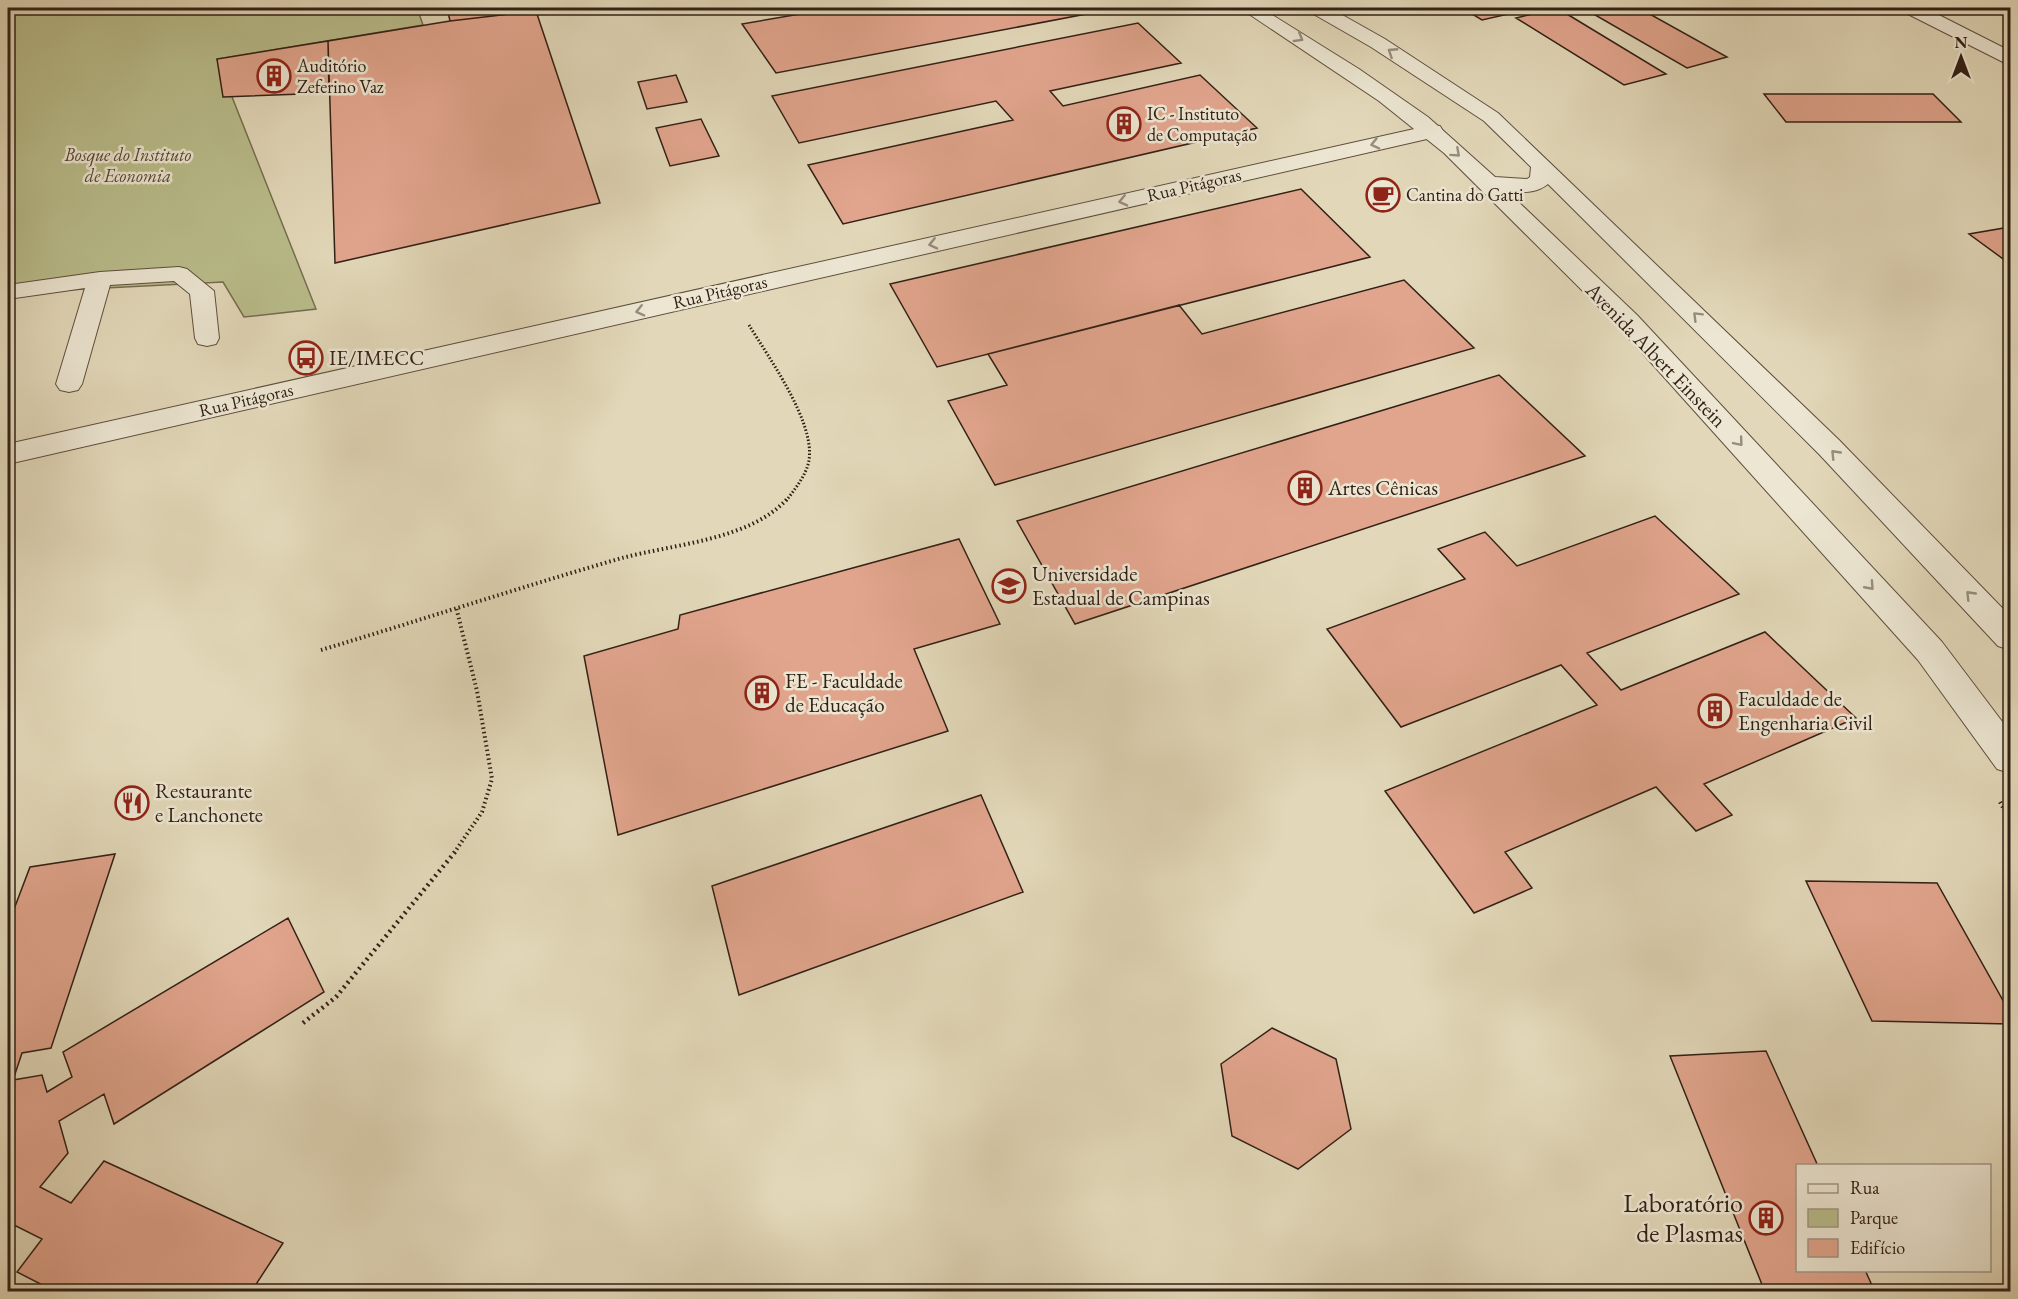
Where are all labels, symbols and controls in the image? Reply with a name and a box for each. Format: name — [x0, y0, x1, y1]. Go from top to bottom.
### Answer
north arrow — [1931, 27, 1991, 87]
one-way arrow — [1293, 30, 1303, 42]
text: N — [1955, 32, 1968, 53]
one-way arrow — [1388, 48, 1399, 59]
place label: Auditório Zeferino Vaz — [296, 54, 384, 98]
building icon: Auditório Zeferino Vaz — [256, 58, 292, 94]
place label: IC - Instituto de Computação — [1147, 102, 1257, 146]
building icon: IC - Instituto de Computação — [1106, 106, 1142, 142]
one-way arrow — [1370, 137, 1380, 150]
park label: Bosque do Instituto de Economia — [64, 143, 192, 187]
one-way arrow — [1449, 146, 1460, 157]
street label: Rua Pitágoras — [1145, 162, 1243, 207]
cafe icon: Cantina do Gatti — [1365, 177, 1401, 213]
place label: Cantina do Gatti — [1406, 183, 1524, 206]
one-way arrow — [1118, 194, 1128, 207]
one-way arrow — [928, 237, 938, 250]
street label: Rua Pitágoras — [671, 269, 769, 314]
street label: Avenida Albert Einstein — [1579, 276, 1733, 433]
one-way arrow — [636, 303, 646, 316]
one-way arrow — [1694, 313, 1705, 324]
bus stop icon: IE/IMECC — [288, 340, 324, 376]
place label: IE/IMECC — [329, 344, 424, 371]
street label: Rua Pitágoras — [197, 377, 295, 422]
one-way arrow — [1732, 435, 1743, 446]
one-way arrow — [1832, 450, 1843, 461]
building icon: Artes Cênicas — [1287, 470, 1323, 506]
place label: Artes Cênicas — [1327, 474, 1438, 501]
place label: Universidade Estadual de Campinas — [1032, 560, 1210, 611]
school or university icon: Universidade Estadual de Campinas — [991, 568, 1027, 604]
one-way arrow — [1863, 579, 1874, 590]
one-way arrow — [1967, 591, 1978, 602]
place label: FE - Faculdade de Educação — [785, 667, 903, 718]
building icon: FE - Faculdade de Educação — [744, 675, 780, 711]
place label: Faculdade de Engenharia Civil — [1738, 685, 1873, 736]
building icon: Faculdade de Engenharia Civil — [1697, 693, 1733, 729]
place label: Restaurante e Lanchonete — [155, 777, 263, 828]
restaurant icon: Restaurante e Lanchonete — [114, 785, 150, 821]
legend — [1796, 1164, 1991, 1272]
text: Rua — [1850, 1176, 1880, 1199]
place label: Laboratório de Plasmas — [1623, 1186, 1743, 1250]
building icon: Laboratório de Plasmas — [1748, 1200, 1784, 1236]
text: Parque — [1850, 1206, 1898, 1229]
text: Edifício — [1850, 1236, 1905, 1259]

